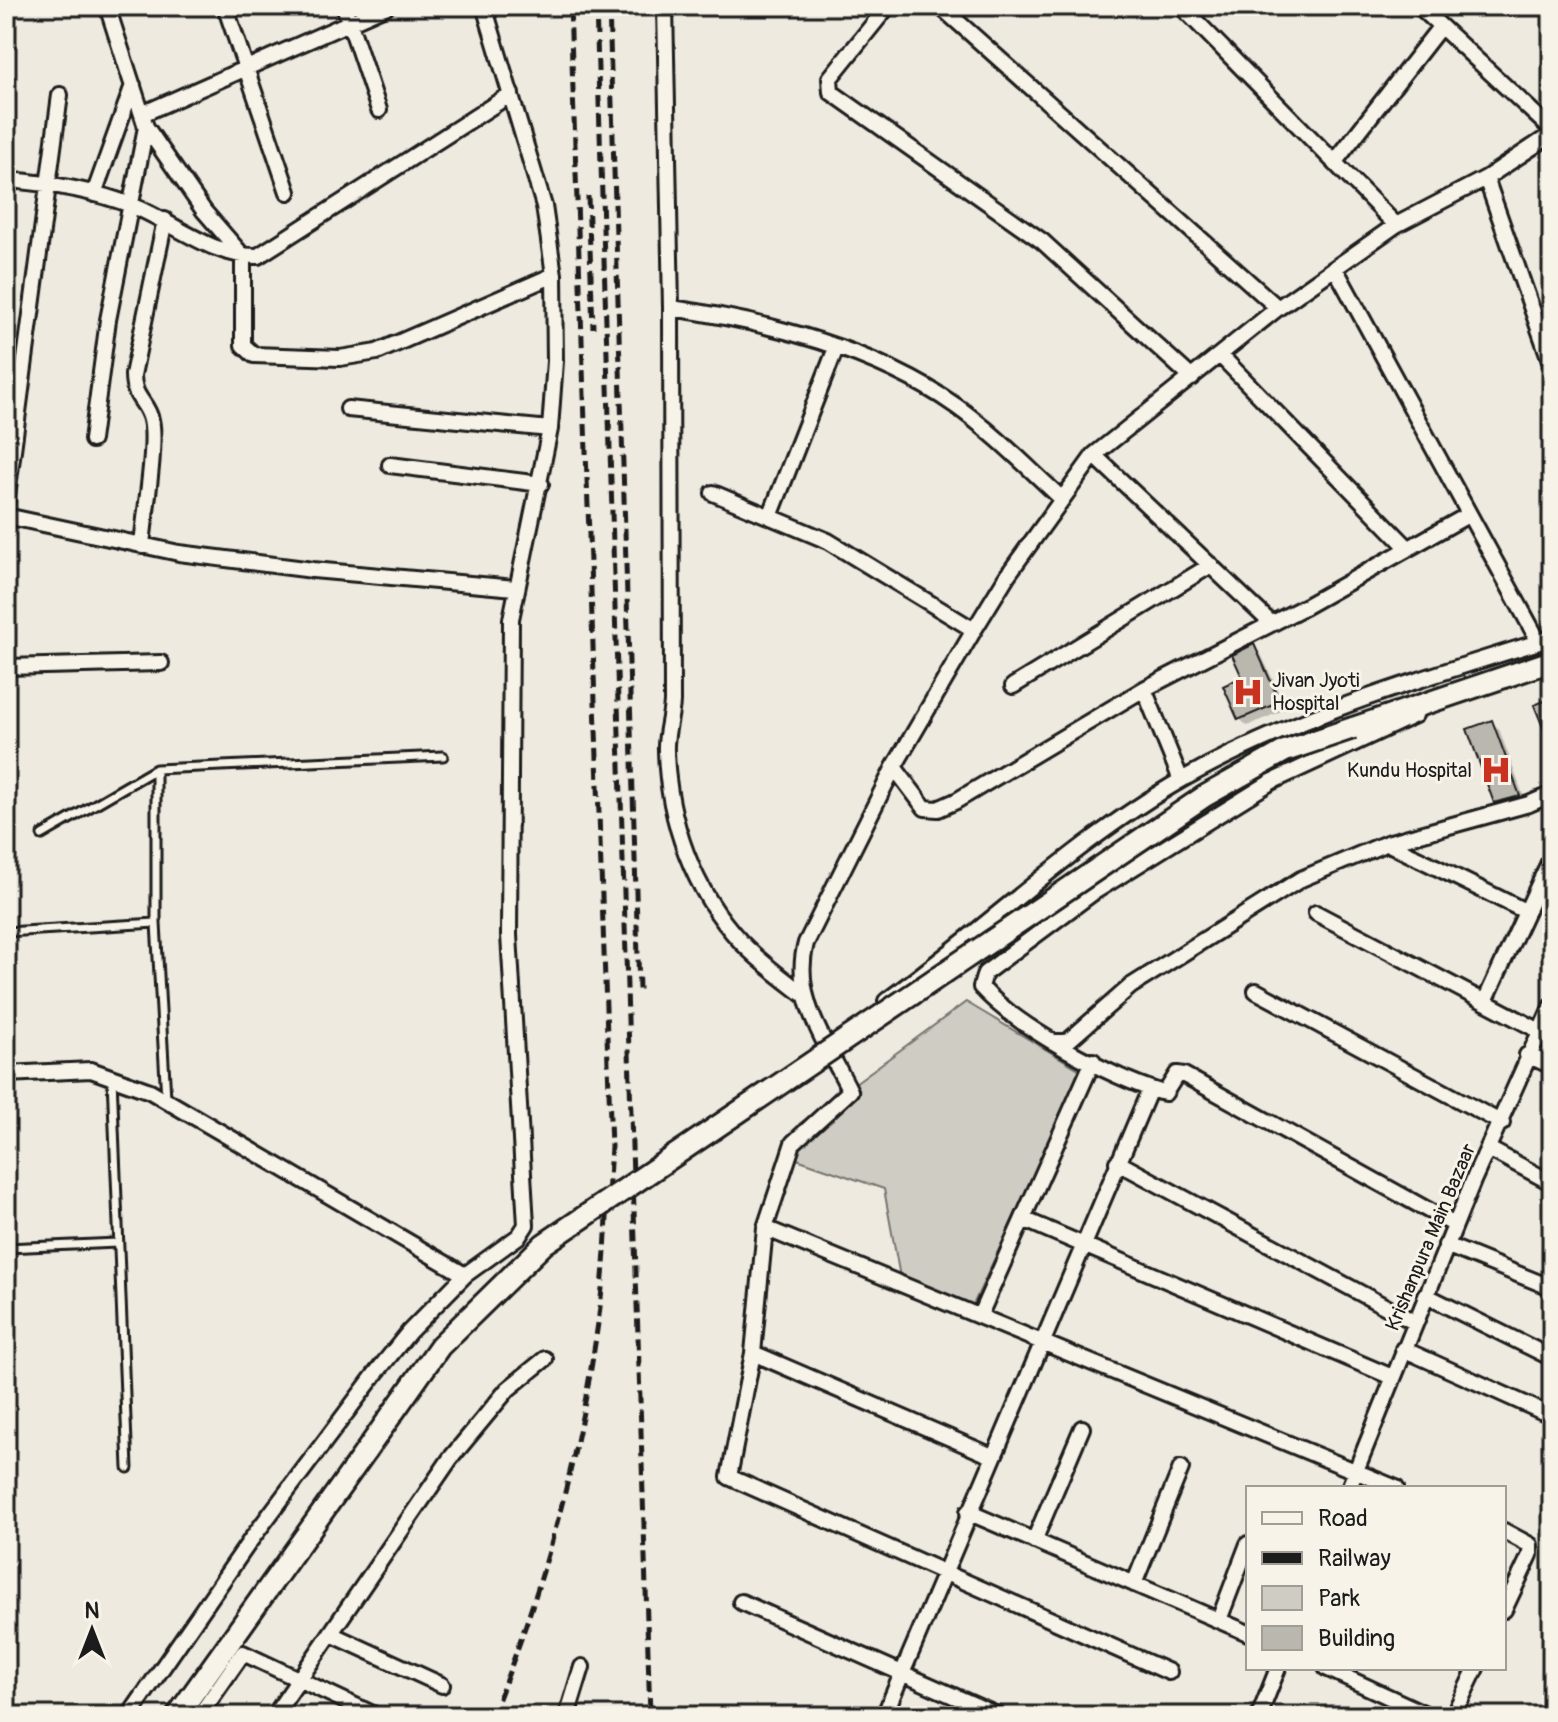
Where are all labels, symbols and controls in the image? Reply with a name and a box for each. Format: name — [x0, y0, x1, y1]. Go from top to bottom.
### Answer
place label: Jivan Jyoti Hospital — [1272, 668, 1360, 716]
hospital icon: Jivan Jyoti Hospital — [1231, 675, 1265, 709]
hospital icon: Kundu Hospital — [1479, 753, 1513, 787]
place label: Kundu Hospital — [1347, 758, 1472, 783]
street label: Krishanpura Main Bazaar — [1380, 1140, 1481, 1335]
legend — [1246, 1486, 1506, 1670]
text: Road — [1318, 1504, 1368, 1533]
text: Railway — [1318, 1544, 1391, 1573]
text: Park — [1318, 1584, 1360, 1613]
north arrow — [52, 1590, 132, 1670]
text: N — [85, 1597, 100, 1625]
text: Building — [1318, 1624, 1395, 1653]

